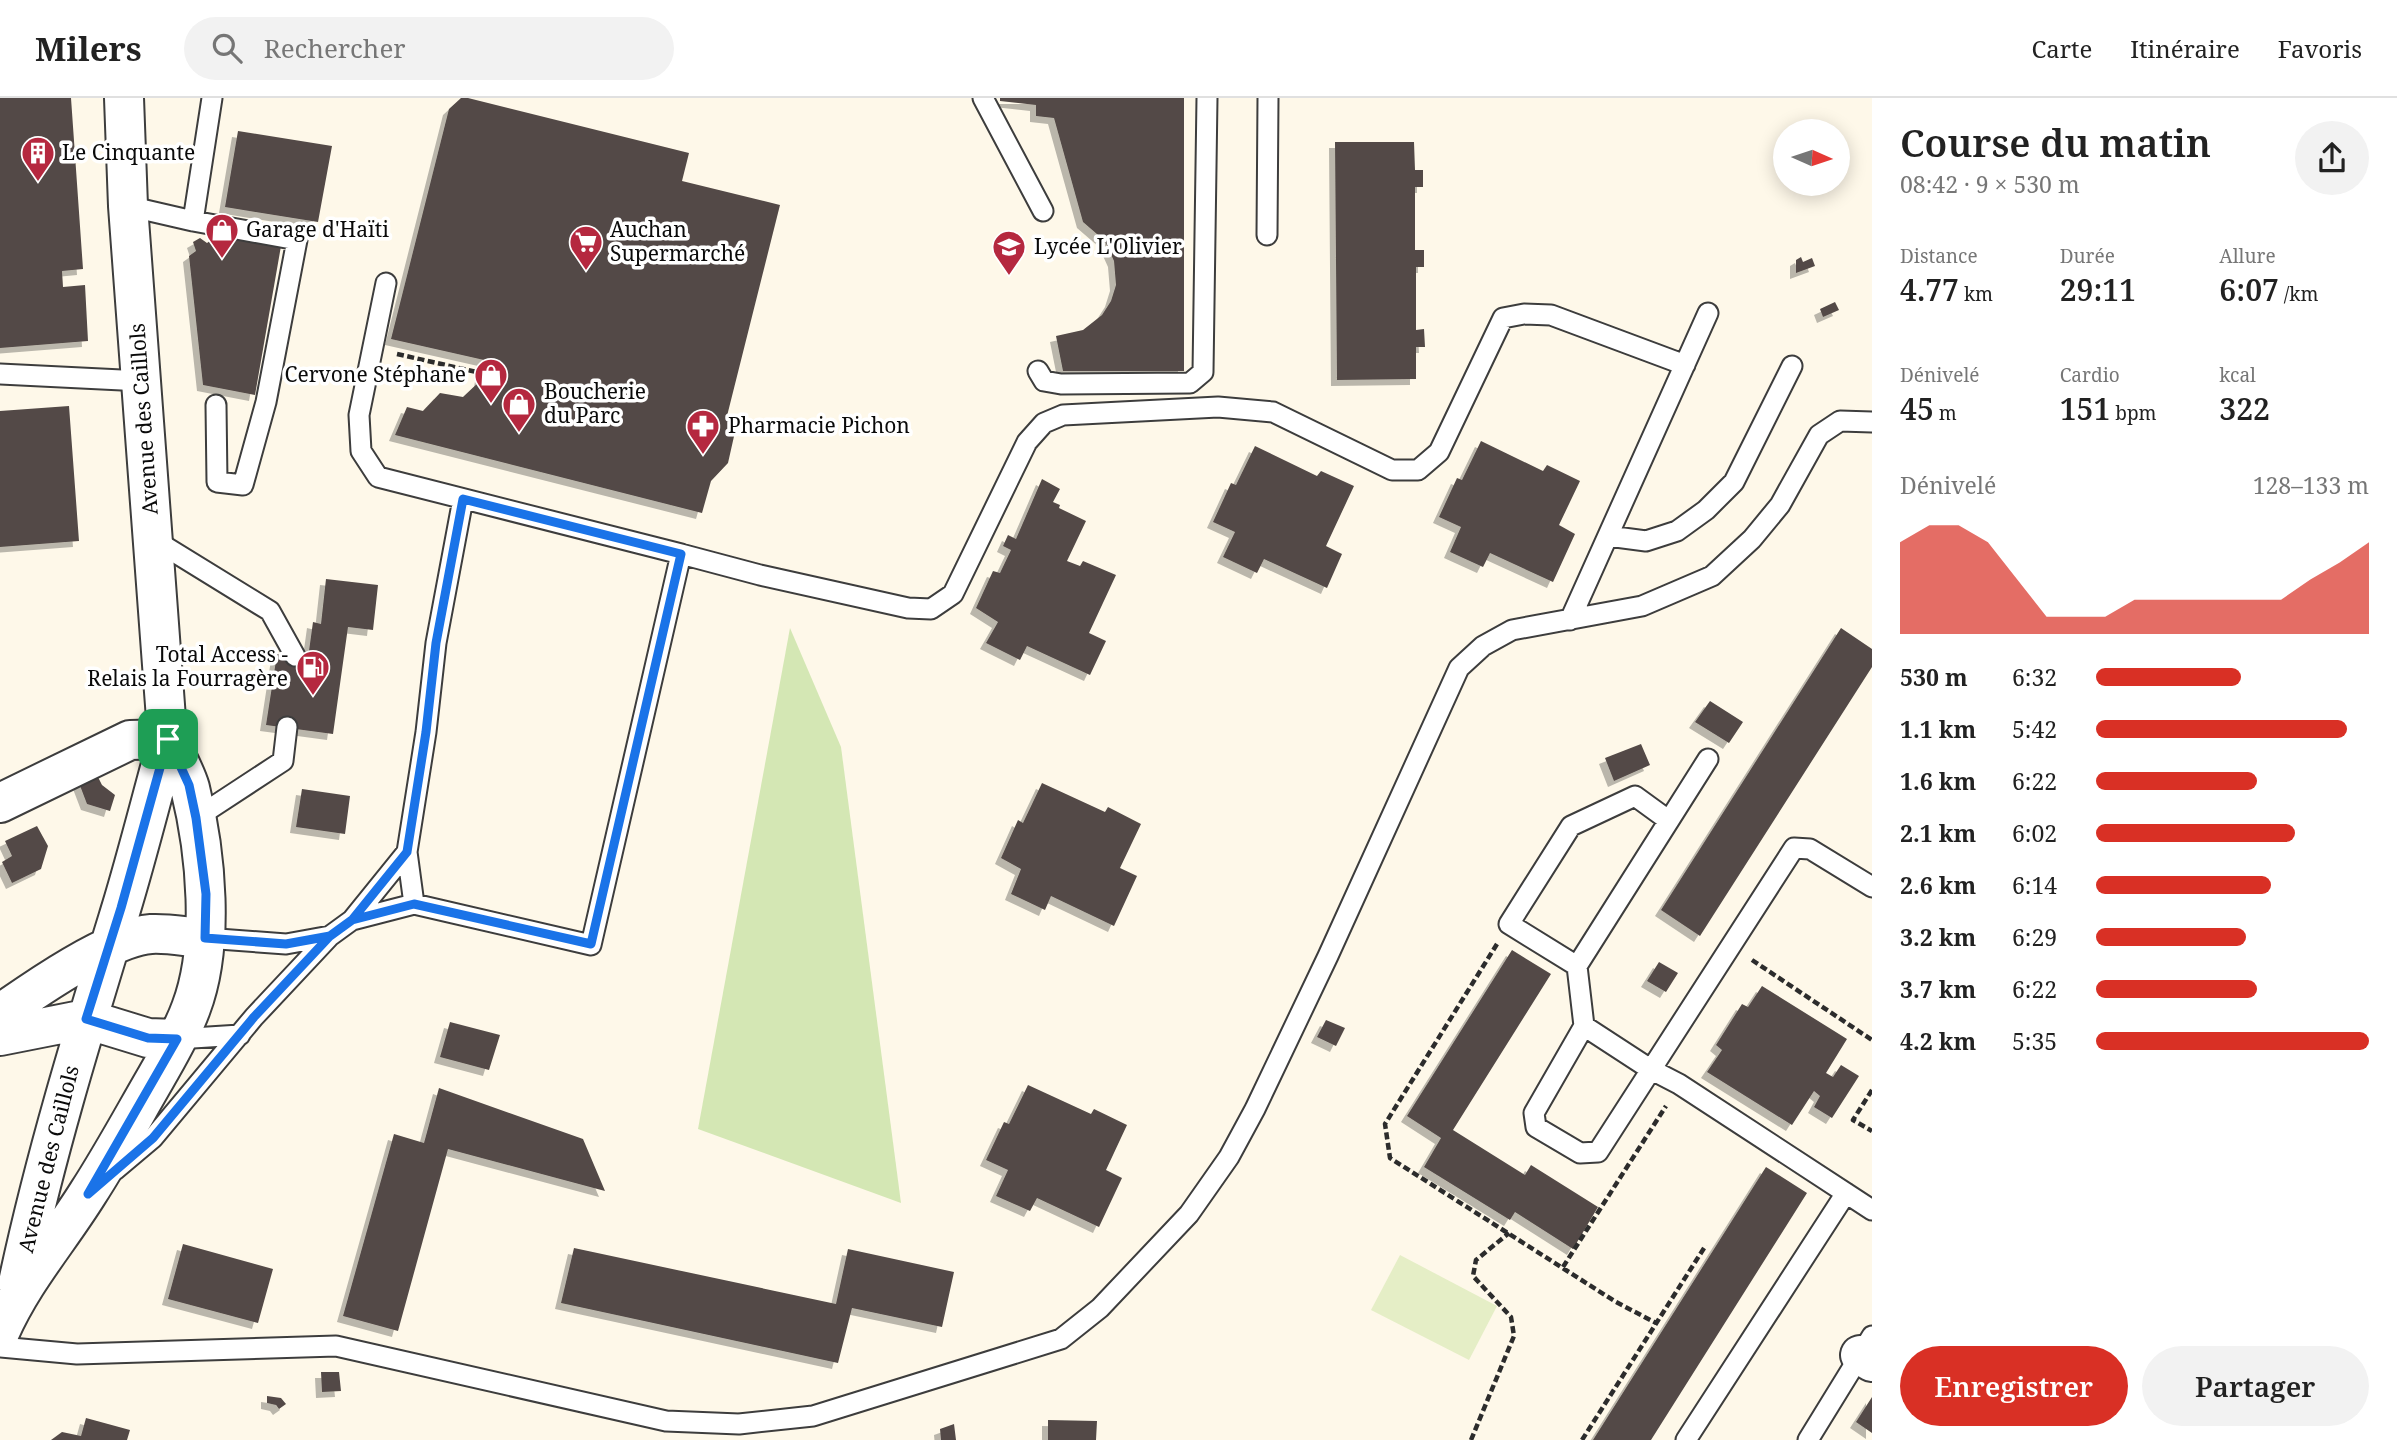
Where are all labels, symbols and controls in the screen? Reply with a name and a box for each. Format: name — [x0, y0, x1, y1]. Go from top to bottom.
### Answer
search box — [184, 17, 674, 80]
text: Milers — [35, 26, 142, 71]
icon: search — [208, 29, 246, 67]
text: Rechercher — [264, 30, 406, 66]
text: Carte — [2031, 32, 2092, 65]
text: Itinéraire — [2130, 32, 2240, 65]
text: Favoris — [2278, 32, 2362, 65]
text: Course du matin — [1900, 116, 2211, 168]
north arrow — [1773, 119, 1850, 196]
map controls — [1773, 119, 1850, 196]
button: share — [2295, 121, 2369, 195]
building icon: Le Cinquante — [19, 134, 57, 183]
place label: Le Cinquante — [62, 138, 195, 166]
text: 08:42 · 9 × 530 m — [1900, 168, 2080, 200]
shop icon: Garage d'Haïti — [203, 211, 241, 260]
place label: Garage d'Haïti — [246, 215, 389, 243]
place label: Auchan Supermarché — [610, 215, 745, 267]
supermarket icon: Auchan Supermarché — [567, 223, 605, 272]
school or university icon: Lycée L'Olivier — [990, 228, 1028, 277]
place label: Lycée L'Olivier — [1034, 232, 1182, 260]
text: Distance — [1900, 243, 1978, 269]
text: Durée — [2060, 243, 2115, 269]
text: Allure — [2219, 243, 2276, 269]
text: 4.77 — [1900, 269, 1959, 310]
text: 29:11 — [2060, 269, 2136, 310]
text: 6:07 — [2219, 269, 2279, 310]
text: km — [1959, 281, 1993, 307]
text: /km — [2279, 281, 2318, 307]
street label: Avenue des Caillols — [122, 322, 164, 516]
shop icon: Cervone Stéphane — [472, 356, 510, 405]
place label: Cervone Stéphane — [285, 360, 466, 388]
text: Dénivelé — [1900, 362, 1980, 388]
text: Cardio — [2060, 362, 2120, 388]
text: kcal — [2219, 362, 2256, 388]
place label: Boucherie du Parc — [544, 377, 646, 429]
shop icon: Boucherie du Parc — [500, 385, 538, 434]
text: 45 — [1900, 388, 1934, 429]
text: 151 — [2060, 388, 2110, 429]
text: 322 — [2219, 388, 2270, 429]
text: m — [1934, 400, 1957, 426]
text: bpm — [2110, 400, 2157, 426]
pharmacy icon: Pharmacie Pichon — [684, 407, 722, 456]
place label: Pharmacie Pichon — [728, 411, 910, 439]
text: Dénivelé — [1900, 469, 1996, 501]
text: 128–133 m — [2253, 469, 2369, 501]
place label: Total Access - Relais la Fourragère — [87, 640, 288, 692]
fuel station icon: Total Access - Relais la Fourragère — [294, 648, 332, 697]
text: 530 m — [1900, 661, 1968, 693]
text: 6:32 — [2012, 661, 2057, 693]
pin — [138, 709, 198, 769]
text: 1.1 km — [1900, 713, 1976, 745]
text: 5:42 — [2012, 713, 2057, 745]
icon: arrive — [149, 720, 187, 758]
text: 1.6 km — [1900, 765, 1976, 797]
text: 6:22 — [2012, 765, 2057, 797]
text: 2.1 km — [1900, 817, 1976, 849]
text: 6:02 — [2012, 817, 2057, 849]
text: 2.6 km — [1900, 869, 1976, 901]
text: 6:14 — [2012, 869, 2057, 901]
text: 3.2 km — [1900, 921, 1976, 953]
text: 6:29 — [2012, 921, 2057, 953]
text: 3.7 km — [1900, 973, 1976, 1005]
text: 6:22 — [2012, 973, 2057, 1005]
text: 4.2 km — [1900, 1025, 1976, 1057]
text: 5:35 — [2012, 1025, 2057, 1057]
street label: Avenue des Caillols — [11, 1062, 85, 1255]
button: Enregistrer — [1900, 1346, 2128, 1426]
button: Partager — [2142, 1346, 2369, 1426]

